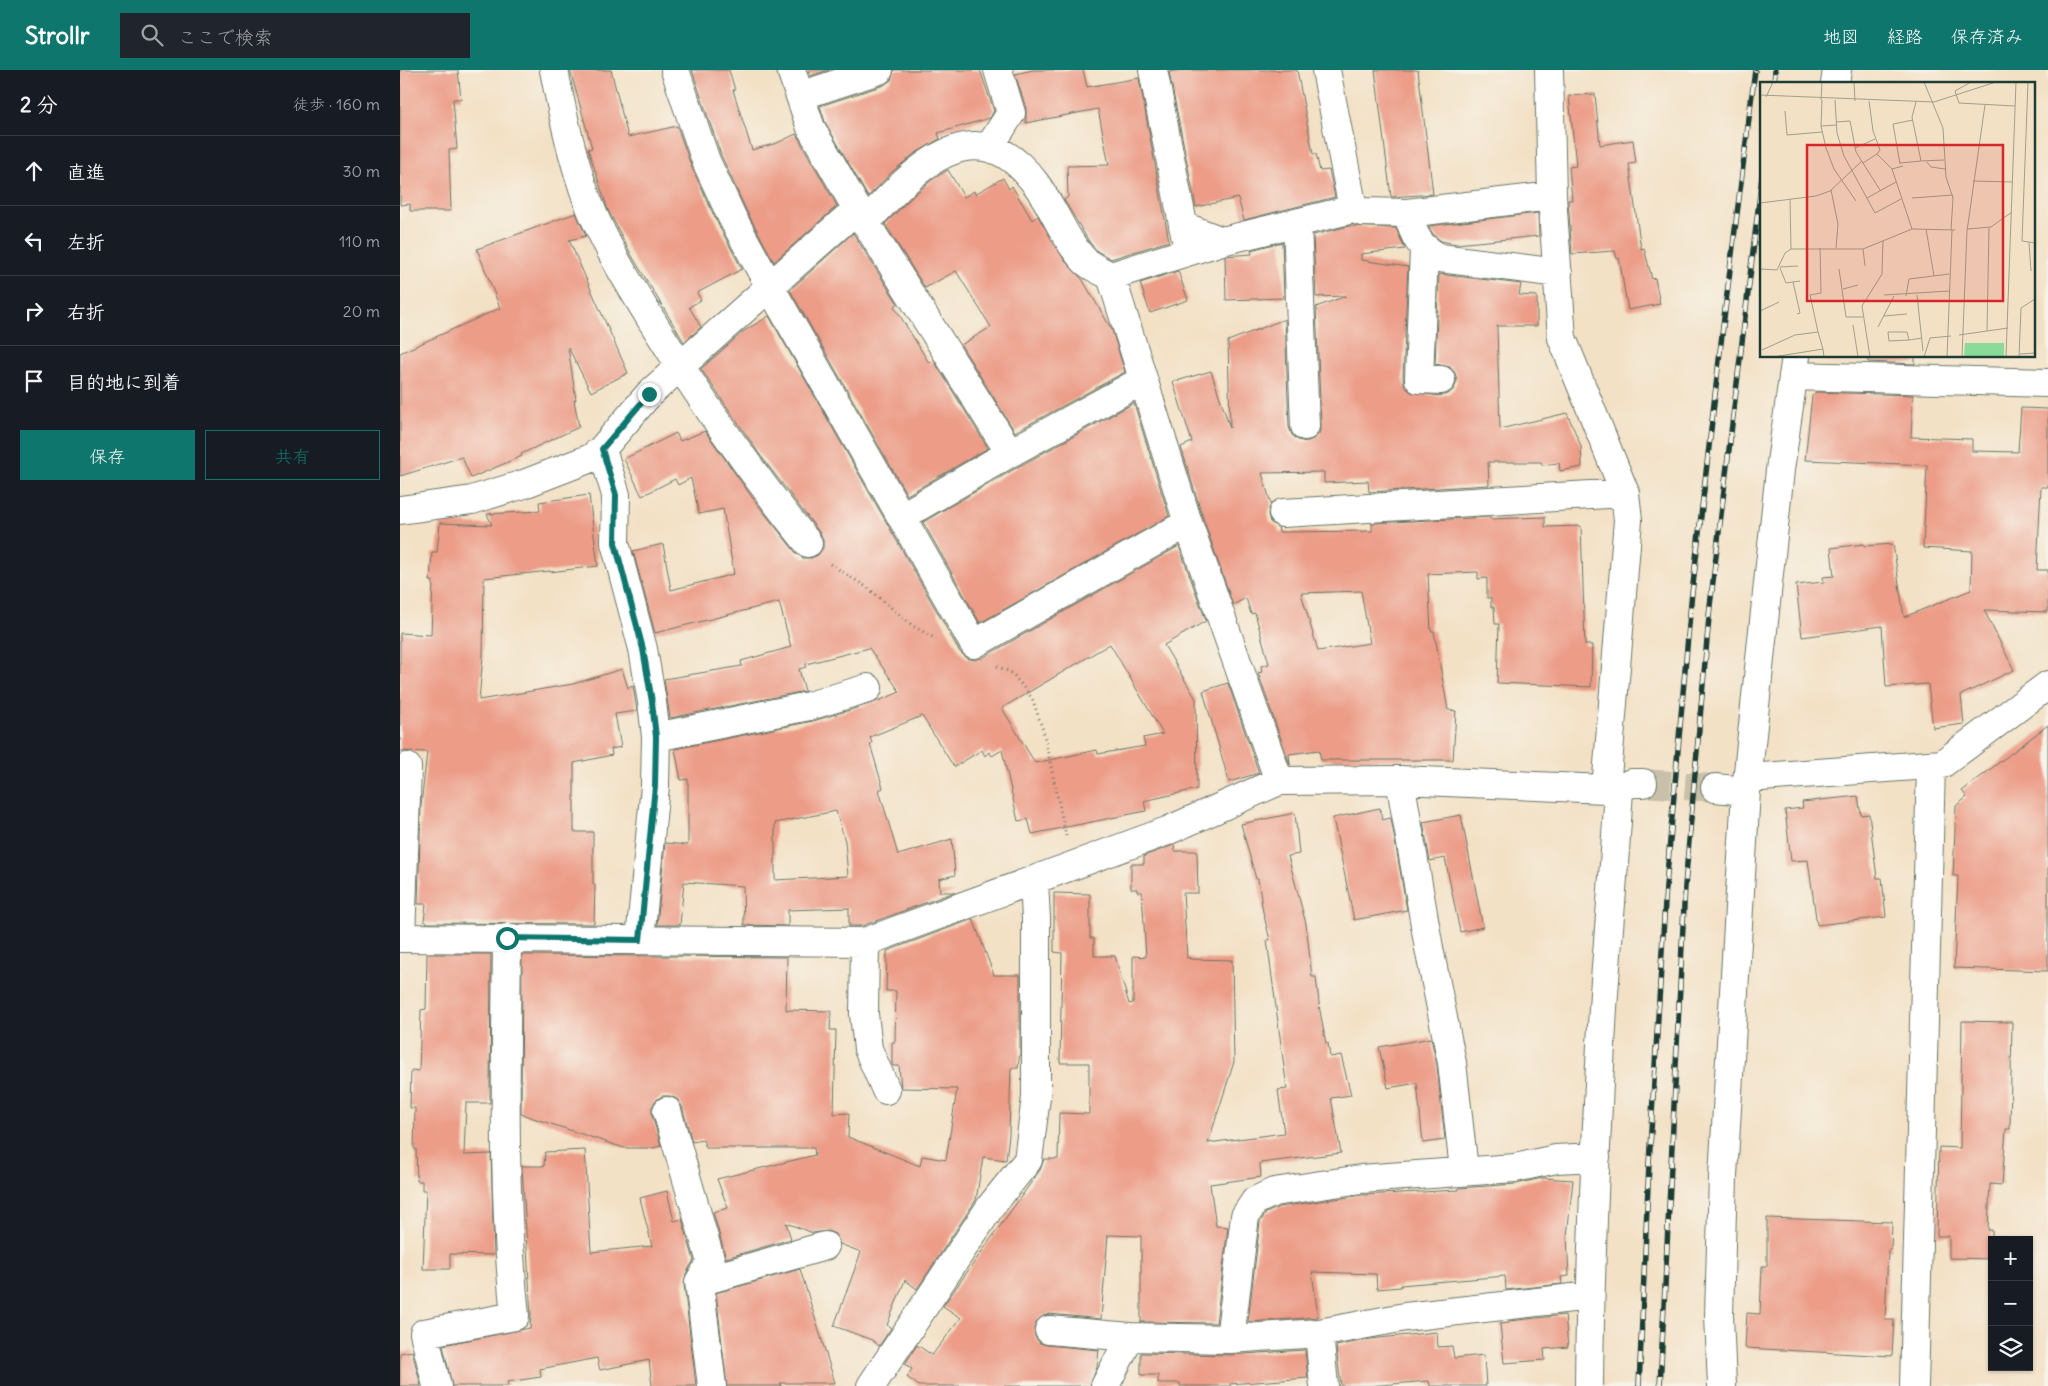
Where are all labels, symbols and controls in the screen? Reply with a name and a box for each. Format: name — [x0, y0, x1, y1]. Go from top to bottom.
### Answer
search box — [120, 13, 470, 58]
text: Strollr — [25, 20, 90, 50]
icon: search — [138, 21, 166, 49]
text: ここで検索 — [178, 25, 273, 49]
text: 地図 — [1823, 25, 1859, 48]
text: 経路 — [1887, 25, 1923, 48]
text: 保存済み — [1951, 25, 2023, 48]
inset map — [1760, 82, 2036, 358]
text: 2 分 — [20, 91, 58, 118]
text: 徒歩 · 160 m — [293, 94, 380, 114]
icon: ahead — [20, 157, 48, 185]
text: 直進 — [67, 160, 105, 184]
text: 30 m — [343, 161, 380, 181]
icon: left — [20, 227, 48, 255]
text: 左折 — [67, 230, 105, 254]
text: 110 m — [339, 231, 380, 251]
icon: right — [20, 297, 48, 325]
text: 右折 — [67, 300, 105, 324]
text: 20 m — [343, 301, 380, 321]
icon: arrive — [20, 367, 48, 395]
text: 目的地に到着 — [67, 370, 181, 394]
route end — [638, 383, 661, 406]
button: 保存 — [20, 430, 195, 480]
button: 共有 — [205, 430, 380, 480]
route start — [496, 927, 519, 950]
map controls — [1988, 1236, 2033, 1371]
button: + — [1988, 1236, 2033, 1281]
button: − — [1988, 1281, 2033, 1326]
button: layers — [1988, 1326, 2033, 1371]

